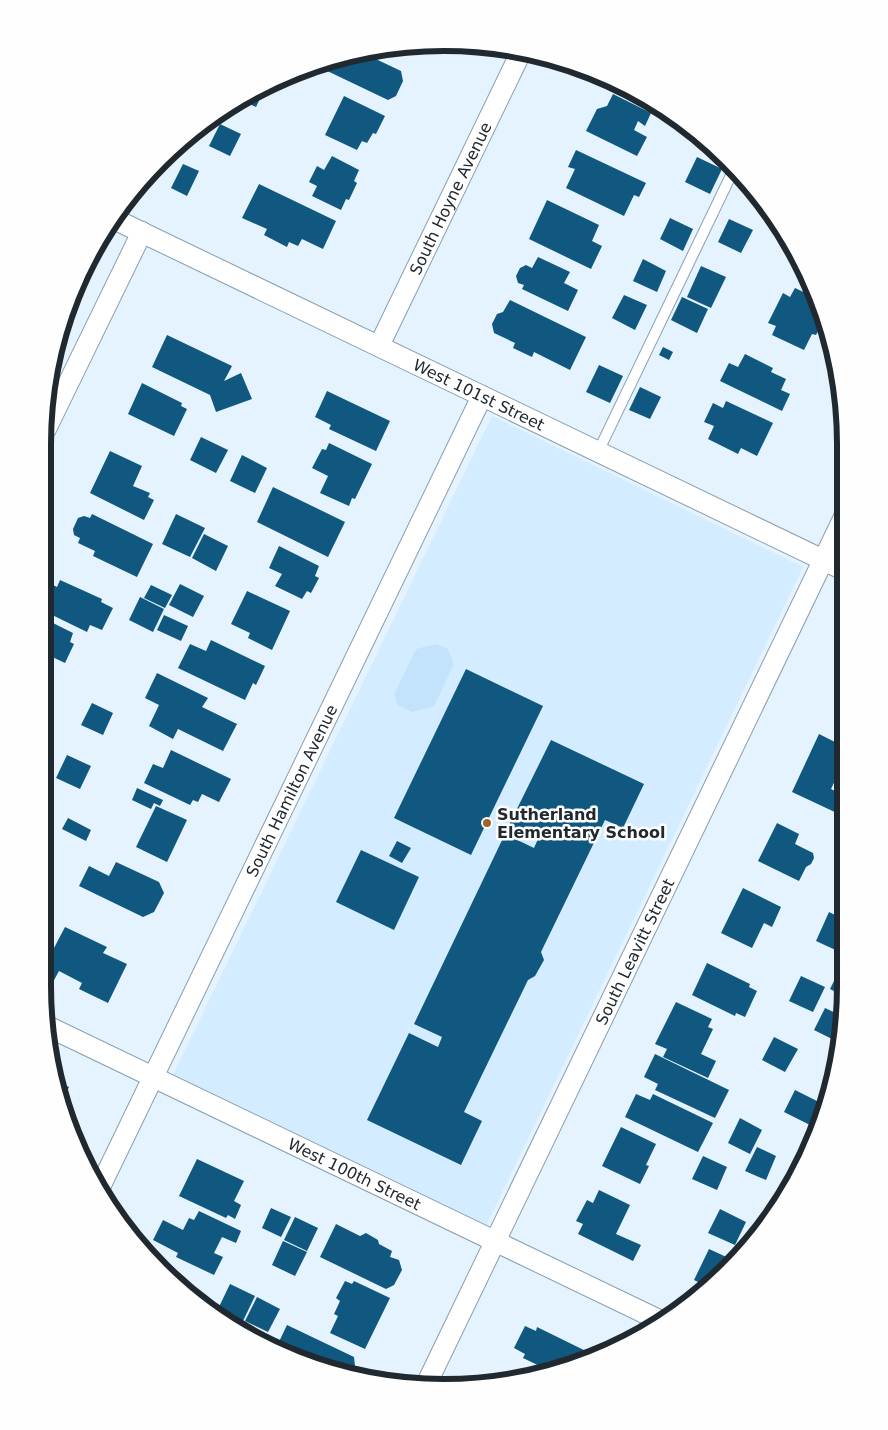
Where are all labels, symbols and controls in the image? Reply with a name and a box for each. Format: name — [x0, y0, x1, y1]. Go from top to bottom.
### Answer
street label: South Hoyne Avenue — [405, 119, 495, 278]
street label: West 101st Street — [410, 355, 548, 434]
street label: South Hamilton Avenue — [242, 701, 341, 880]
place label: Sutherland Elementary School — [497, 805, 665, 842]
marker: Sutherland Elementary School — [481, 817, 493, 829]
street label: South Leavitt Street — [591, 875, 678, 1028]
street label: West 100th Street — [285, 1134, 424, 1214]

